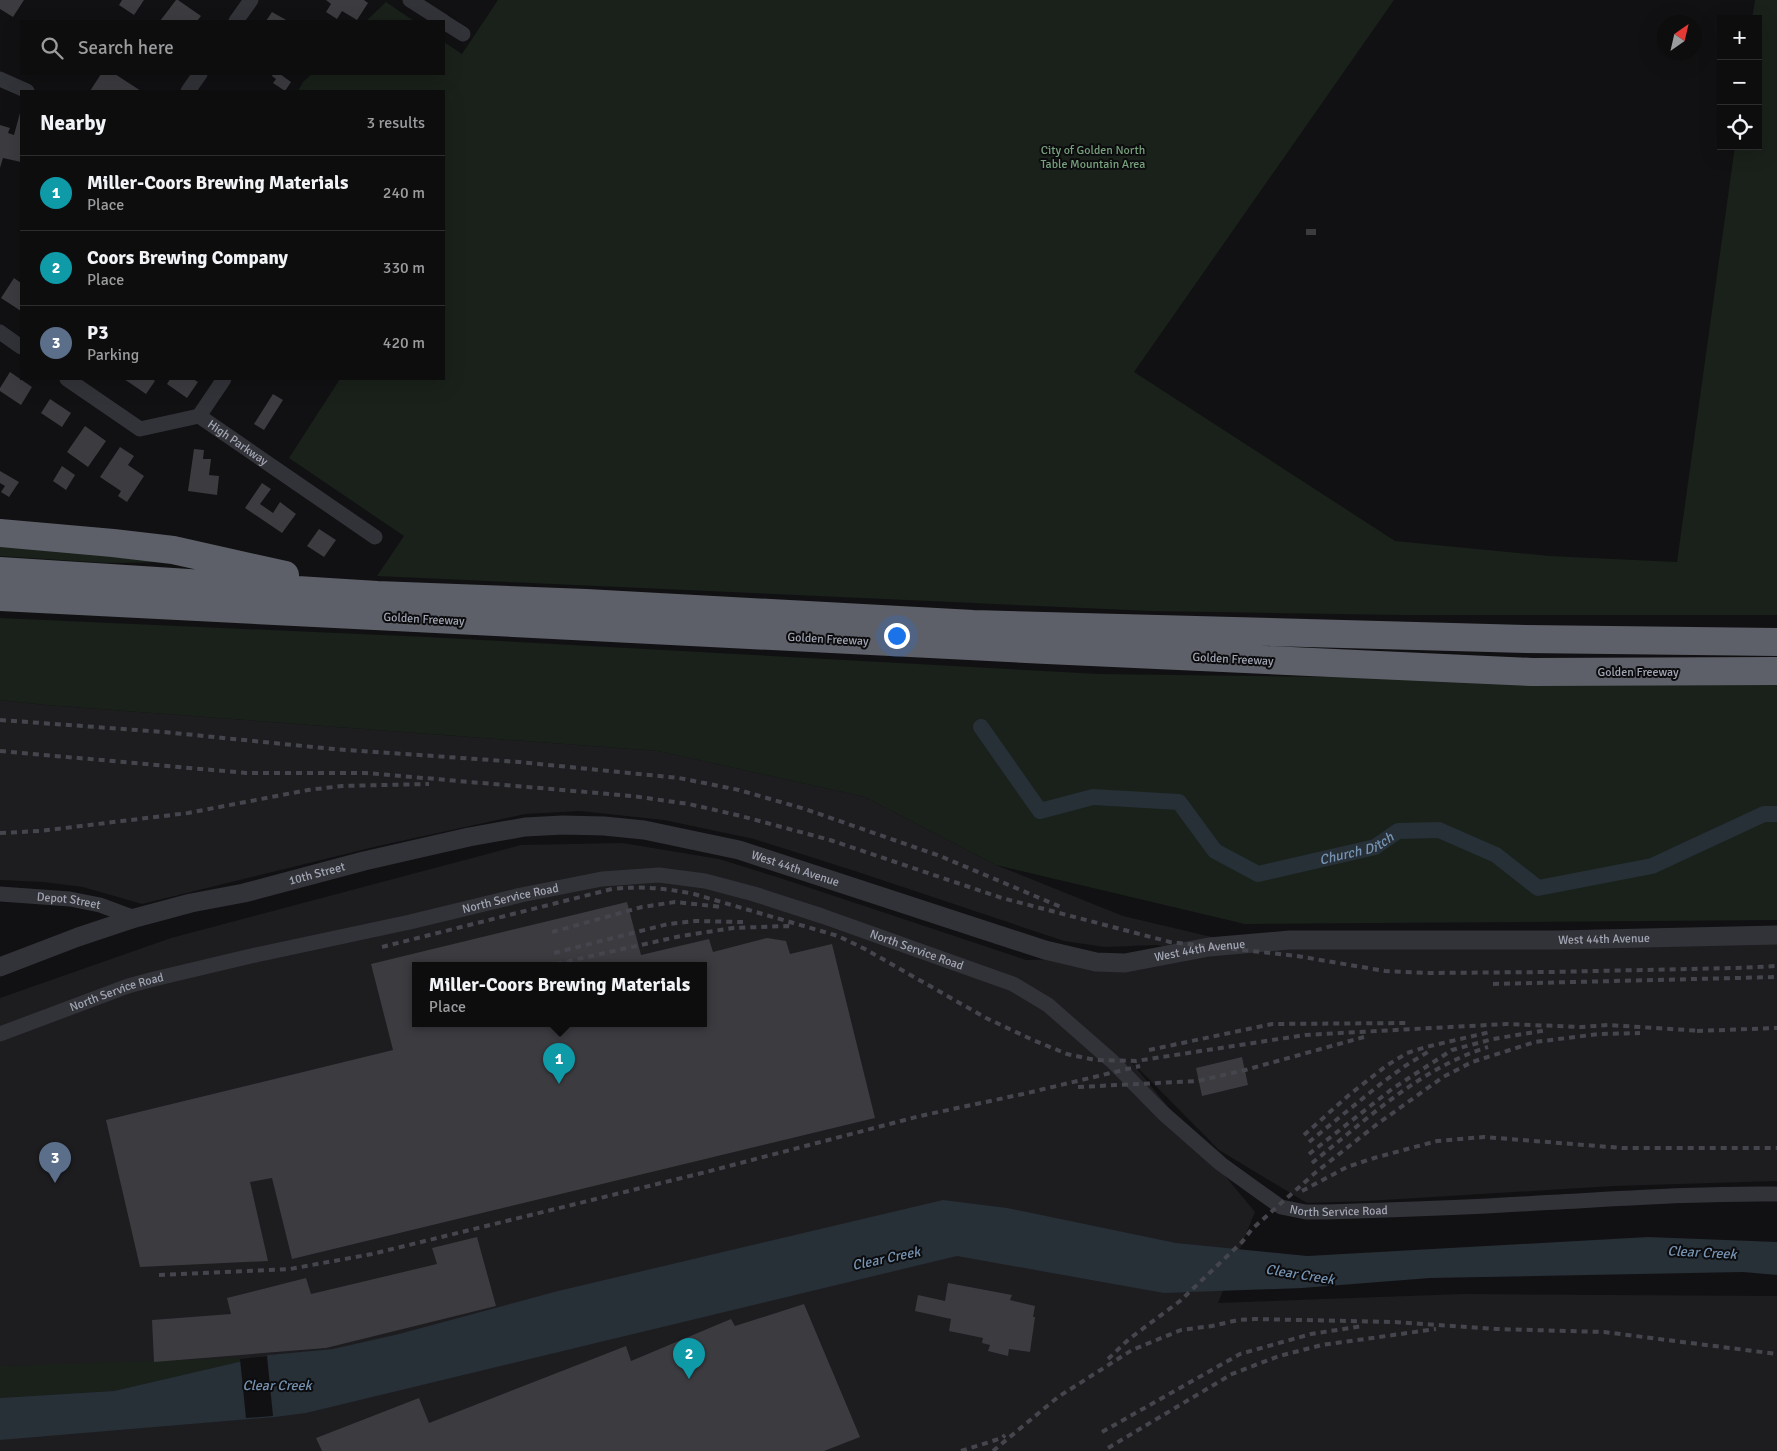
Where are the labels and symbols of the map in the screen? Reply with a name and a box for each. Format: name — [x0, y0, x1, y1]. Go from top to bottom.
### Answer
north arrow — [1657, 15, 1702, 60]
park label: City of Golden North Table Mountain Area — [1041, 143, 1145, 172]
street label: High Parkway — [204, 417, 271, 469]
street label: Golden Freeway — [383, 610, 465, 629]
your location — [884, 623, 910, 649]
street label: Golden Freeway — [787, 630, 869, 649]
street label: Golden Freeway — [1192, 650, 1274, 669]
street label: Golden Freeway — [1597, 665, 1679, 680]
water label: Church Ditch — [1318, 828, 1397, 869]
street label: West 44th Avenue — [749, 848, 841, 890]
street label: 10th Street — [287, 859, 347, 889]
street label: North Service Road — [461, 881, 560, 917]
street label: Depot Street — [36, 890, 102, 913]
street label: North Service Road — [868, 927, 966, 974]
street label: West 44th Avenue — [1558, 931, 1650, 948]
street label: West 44th Avenue — [1153, 937, 1246, 965]
street label: North Service Road — [68, 970, 165, 1015]
pin: 1 — [543, 1043, 575, 1084]
pin: 3 — [39, 1142, 71, 1183]
street label: North Service Road — [1288, 1202, 1388, 1220]
water label: Clear Creek — [1667, 1242, 1739, 1263]
water label: Clear Creek — [851, 1243, 924, 1274]
water label: Clear Creek — [1264, 1261, 1337, 1289]
pin: 2 — [673, 1338, 705, 1379]
water label: Clear Creek — [242, 1377, 314, 1394]

